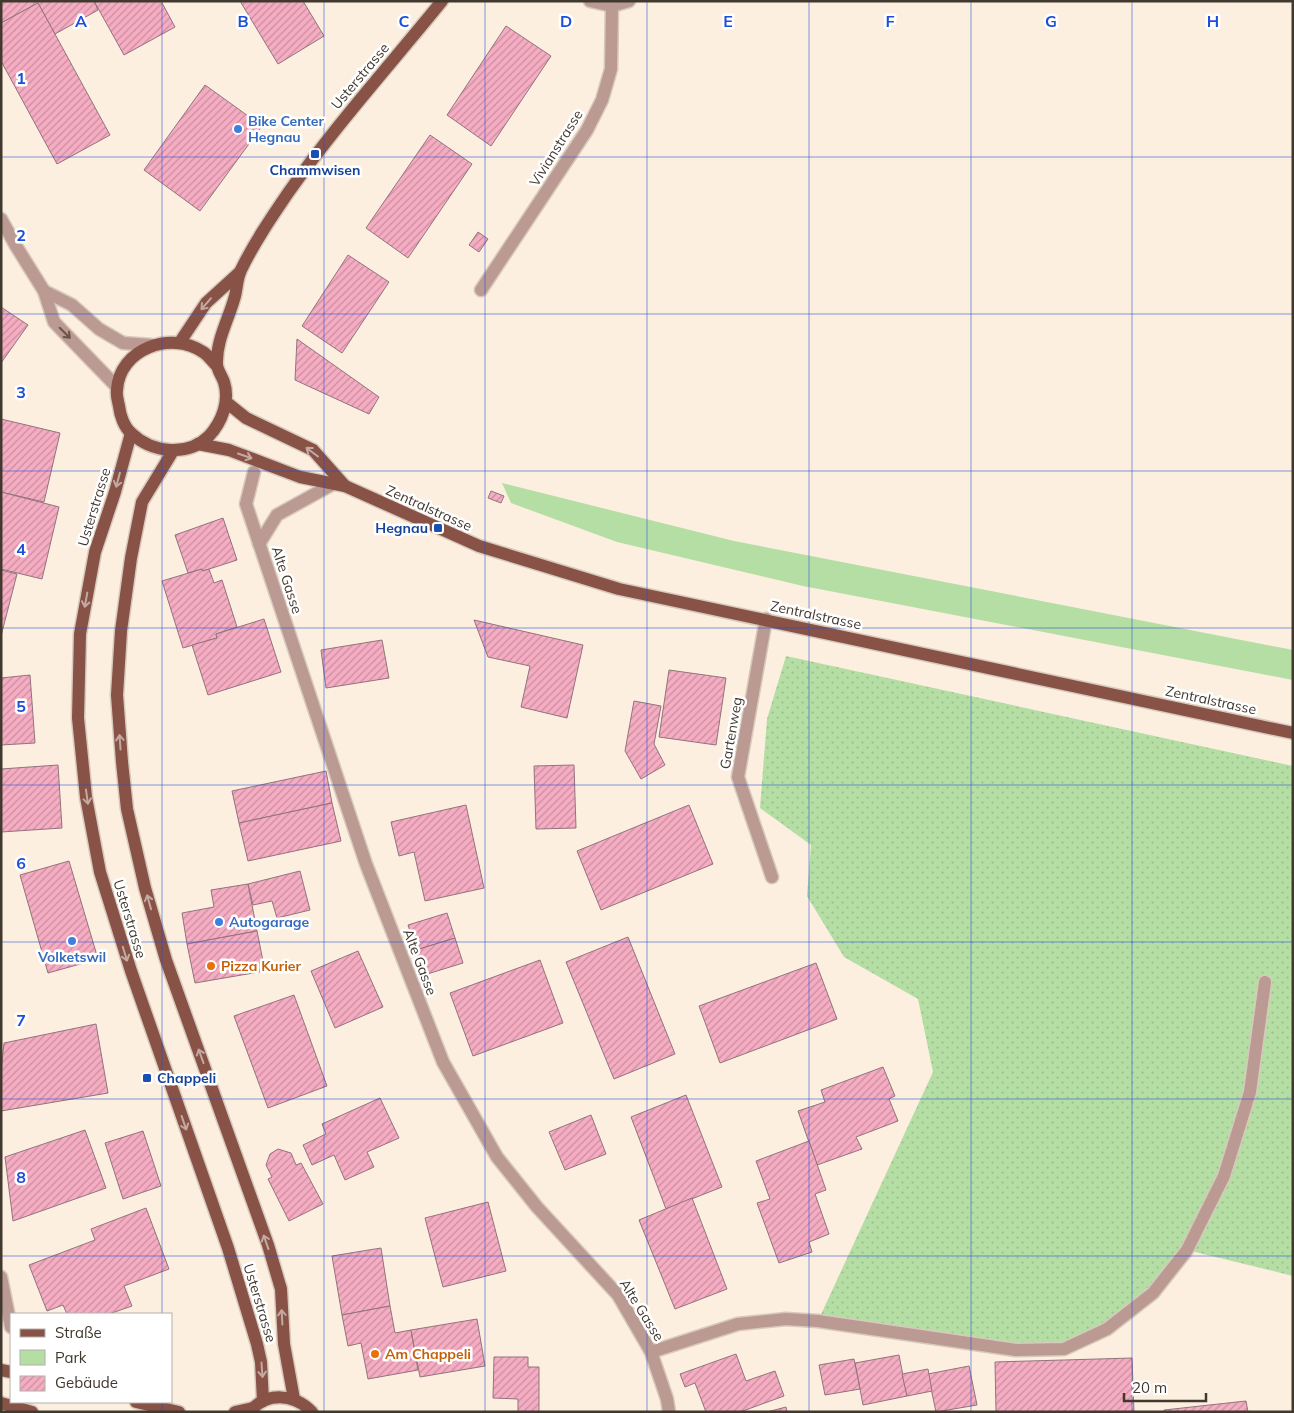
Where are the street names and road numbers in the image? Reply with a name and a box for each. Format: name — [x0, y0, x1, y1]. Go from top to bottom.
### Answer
street label: Usterstrasse — [327, 39, 393, 113]
street label: Vivianstrasse — [525, 106, 587, 190]
street label: Usterstrasse — [74, 466, 114, 548]
street label: Zentralstrasse — [383, 481, 475, 535]
street label: Alte Gasse — [268, 544, 306, 616]
street label: Zentralstrasse — [769, 597, 863, 633]
street label: Zentralstrasse — [1164, 682, 1258, 718]
street label: Gartenweg — [716, 696, 746, 770]
street label: Usterstrasse — [110, 878, 150, 960]
street label: Alte Gasse — [399, 926, 441, 998]
street label: Usterstrasse — [240, 1262, 280, 1344]
street label: Alte Gasse — [616, 1276, 668, 1344]

